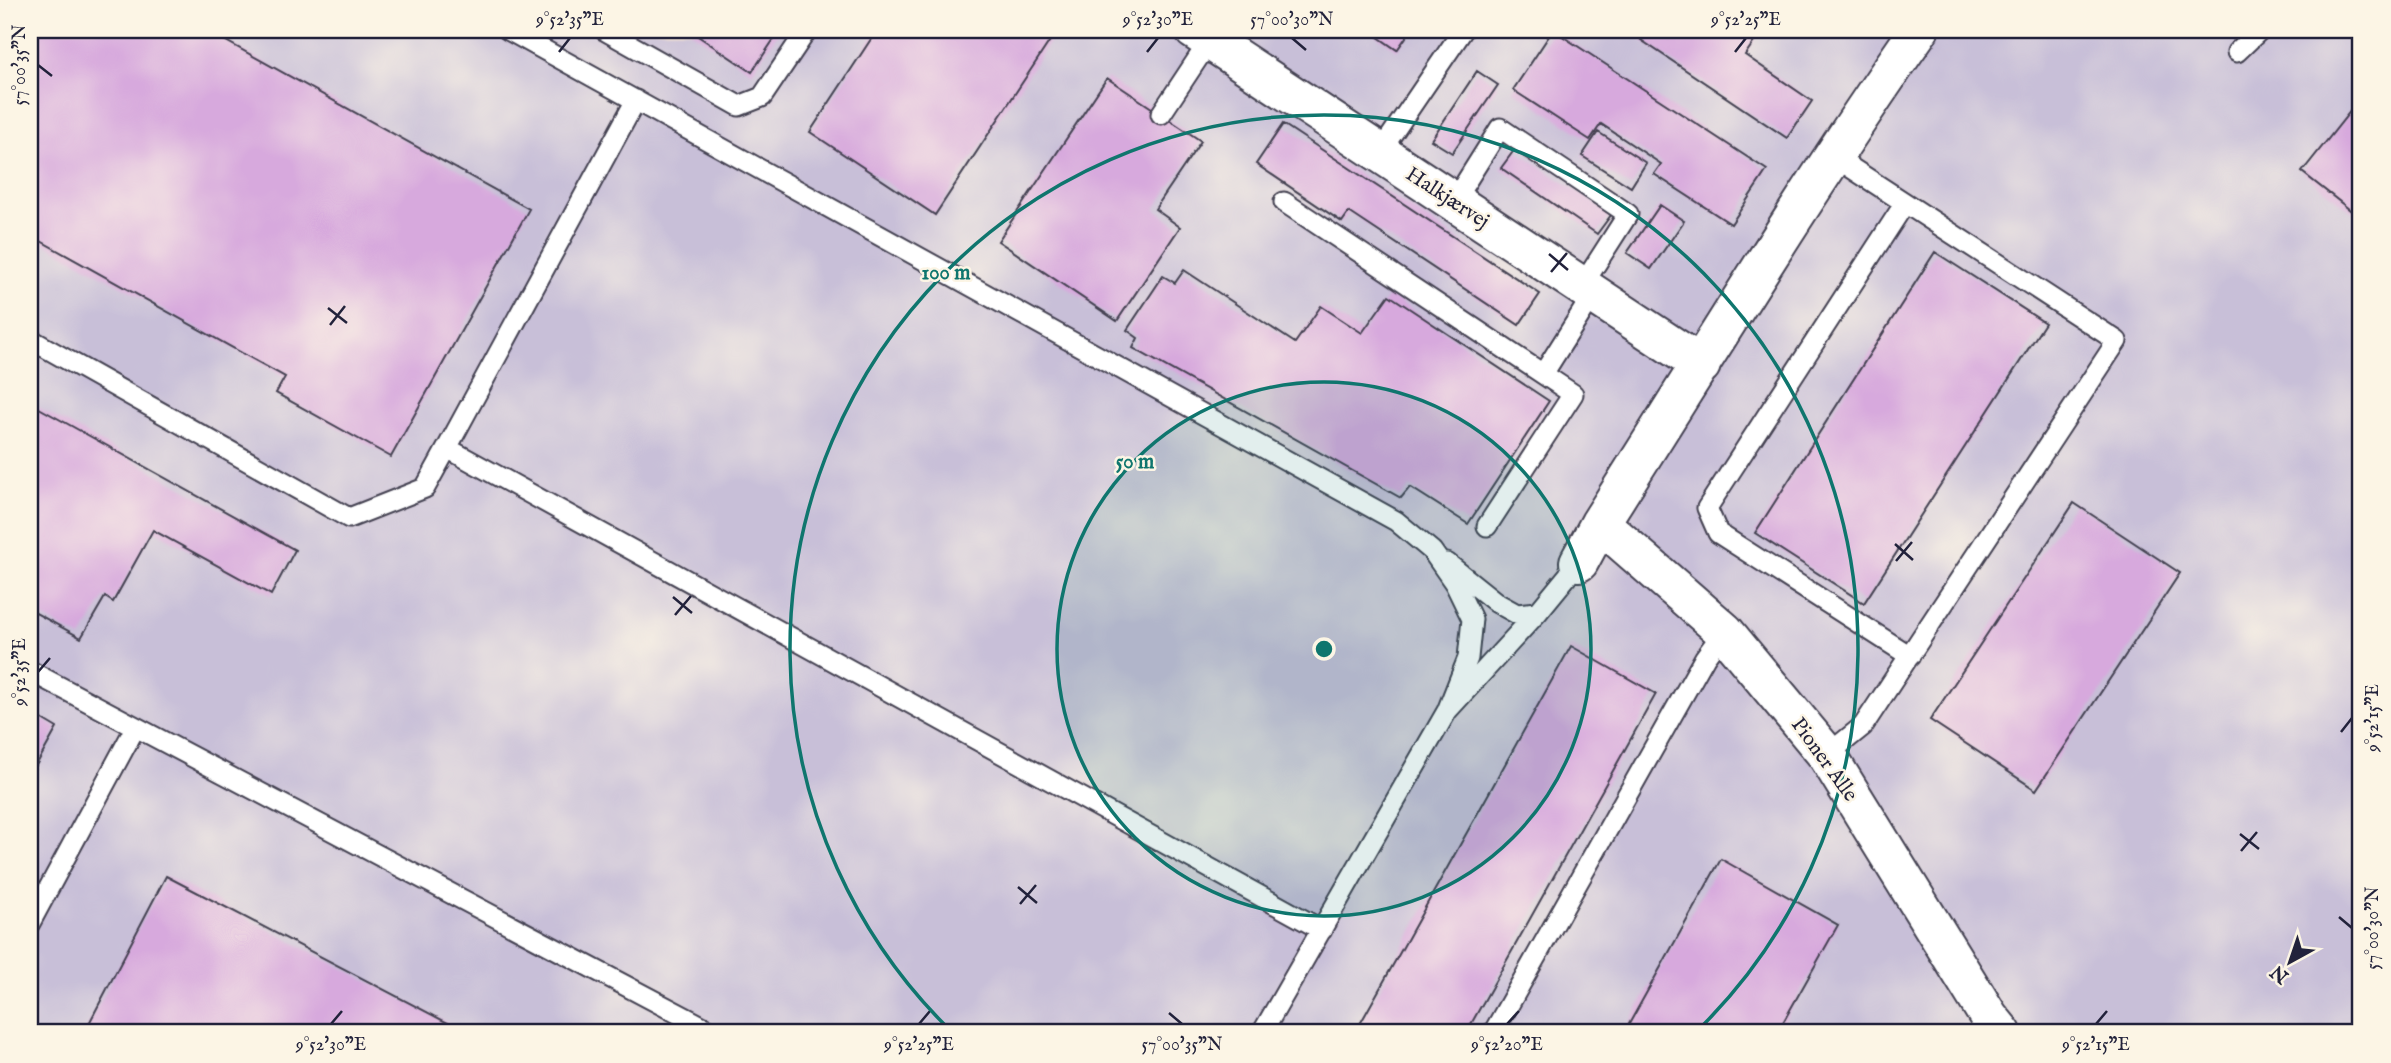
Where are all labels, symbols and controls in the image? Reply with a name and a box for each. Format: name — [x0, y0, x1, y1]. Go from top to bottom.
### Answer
text: 9°52'35"E — [535, 9, 604, 32]
text: 9°52'30"E — [1122, 9, 1193, 32]
text: 57°00'30"N — [1250, 9, 1334, 32]
text: 9°52'25"E — [1710, 9, 1781, 32]
text: 57°00'35"N — [9, 24, 32, 106]
street label: Halkjærvej — [1400, 161, 1494, 235]
text: 100 m — [921, 260, 971, 287]
text: 50 m — [1116, 449, 1155, 476]
centre of rings — [1312, 637, 1336, 661]
text: 9°52'35"E — [9, 638, 32, 707]
text: 9°52'15"E — [2362, 684, 2385, 753]
street label: Pioner Alle — [1784, 713, 1864, 807]
text: 57°00'30"N — [2362, 886, 2385, 970]
north arrow — [2254, 926, 2324, 996]
text: N — [2266, 959, 2295, 989]
text: 9°52'30"E — [295, 1034, 366, 1057]
text: 9°52'25"E — [883, 1034, 954, 1057]
text: 57°00'35"N — [1141, 1034, 1223, 1057]
text: 9°52'20"E — [1470, 1034, 1543, 1057]
text: 9°52'15"E — [2061, 1034, 2130, 1057]

